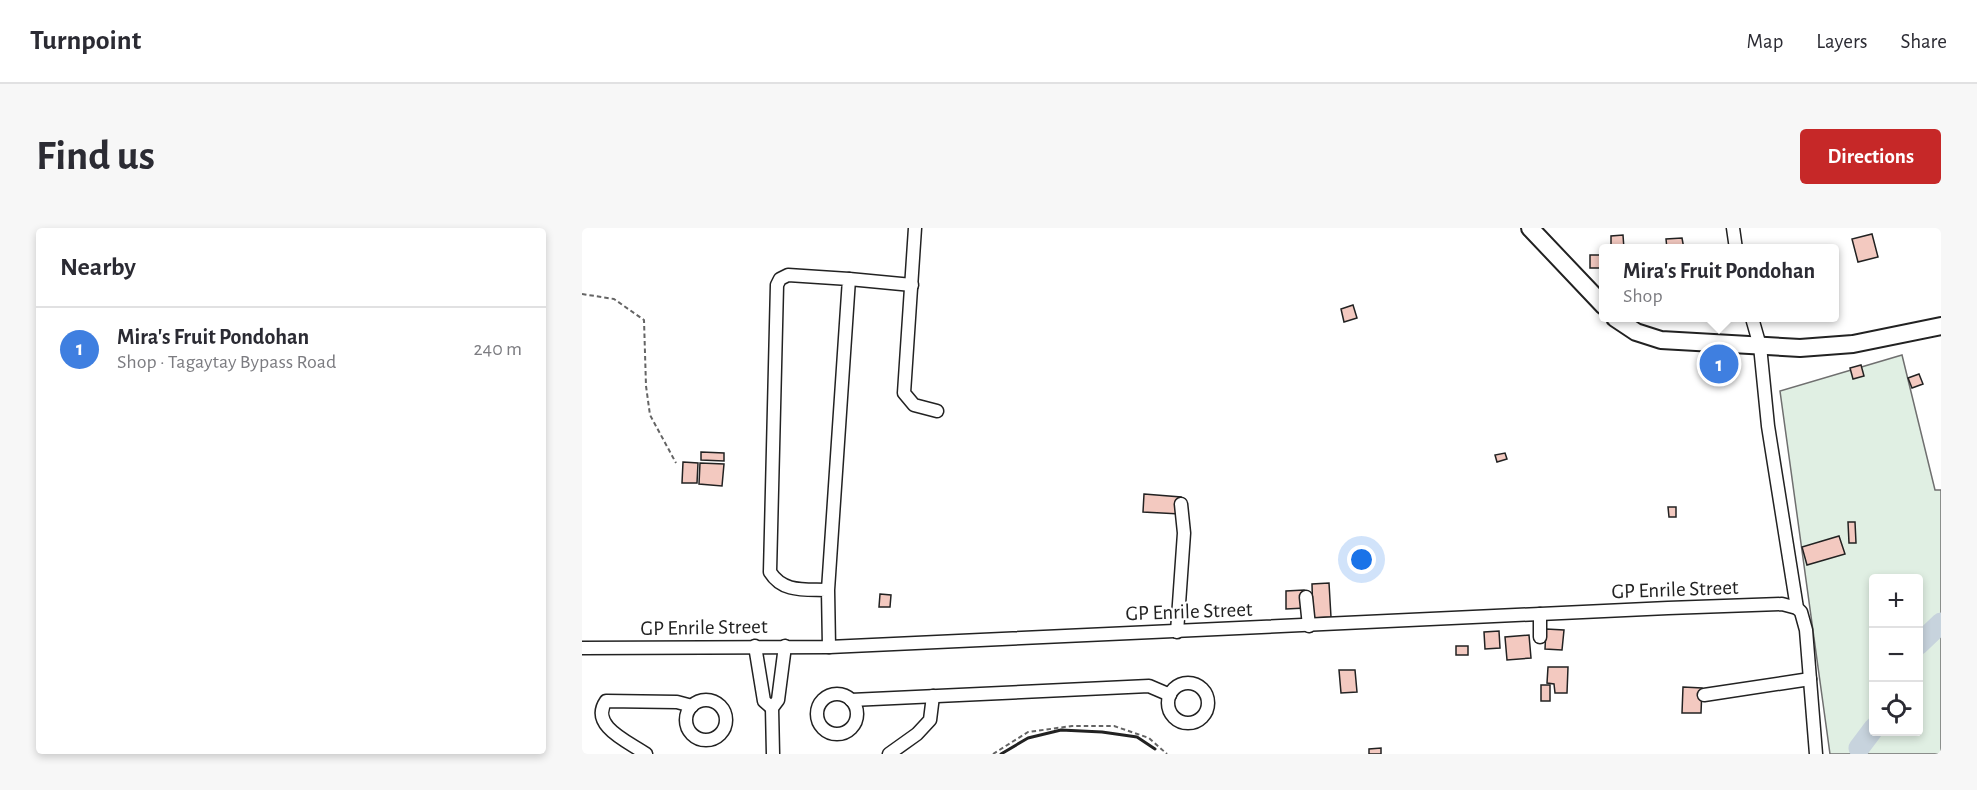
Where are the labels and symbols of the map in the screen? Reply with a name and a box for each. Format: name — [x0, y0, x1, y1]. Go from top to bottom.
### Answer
pin: 1 — [1700, 342, 1738, 386]
your location — [1347, 545, 1376, 574]
street label: GP Enrile Street — [1611, 577, 1739, 602]
street label: GP Enrile Street — [1125, 599, 1253, 624]
street label: GP Enrile Street — [640, 616, 768, 639]

